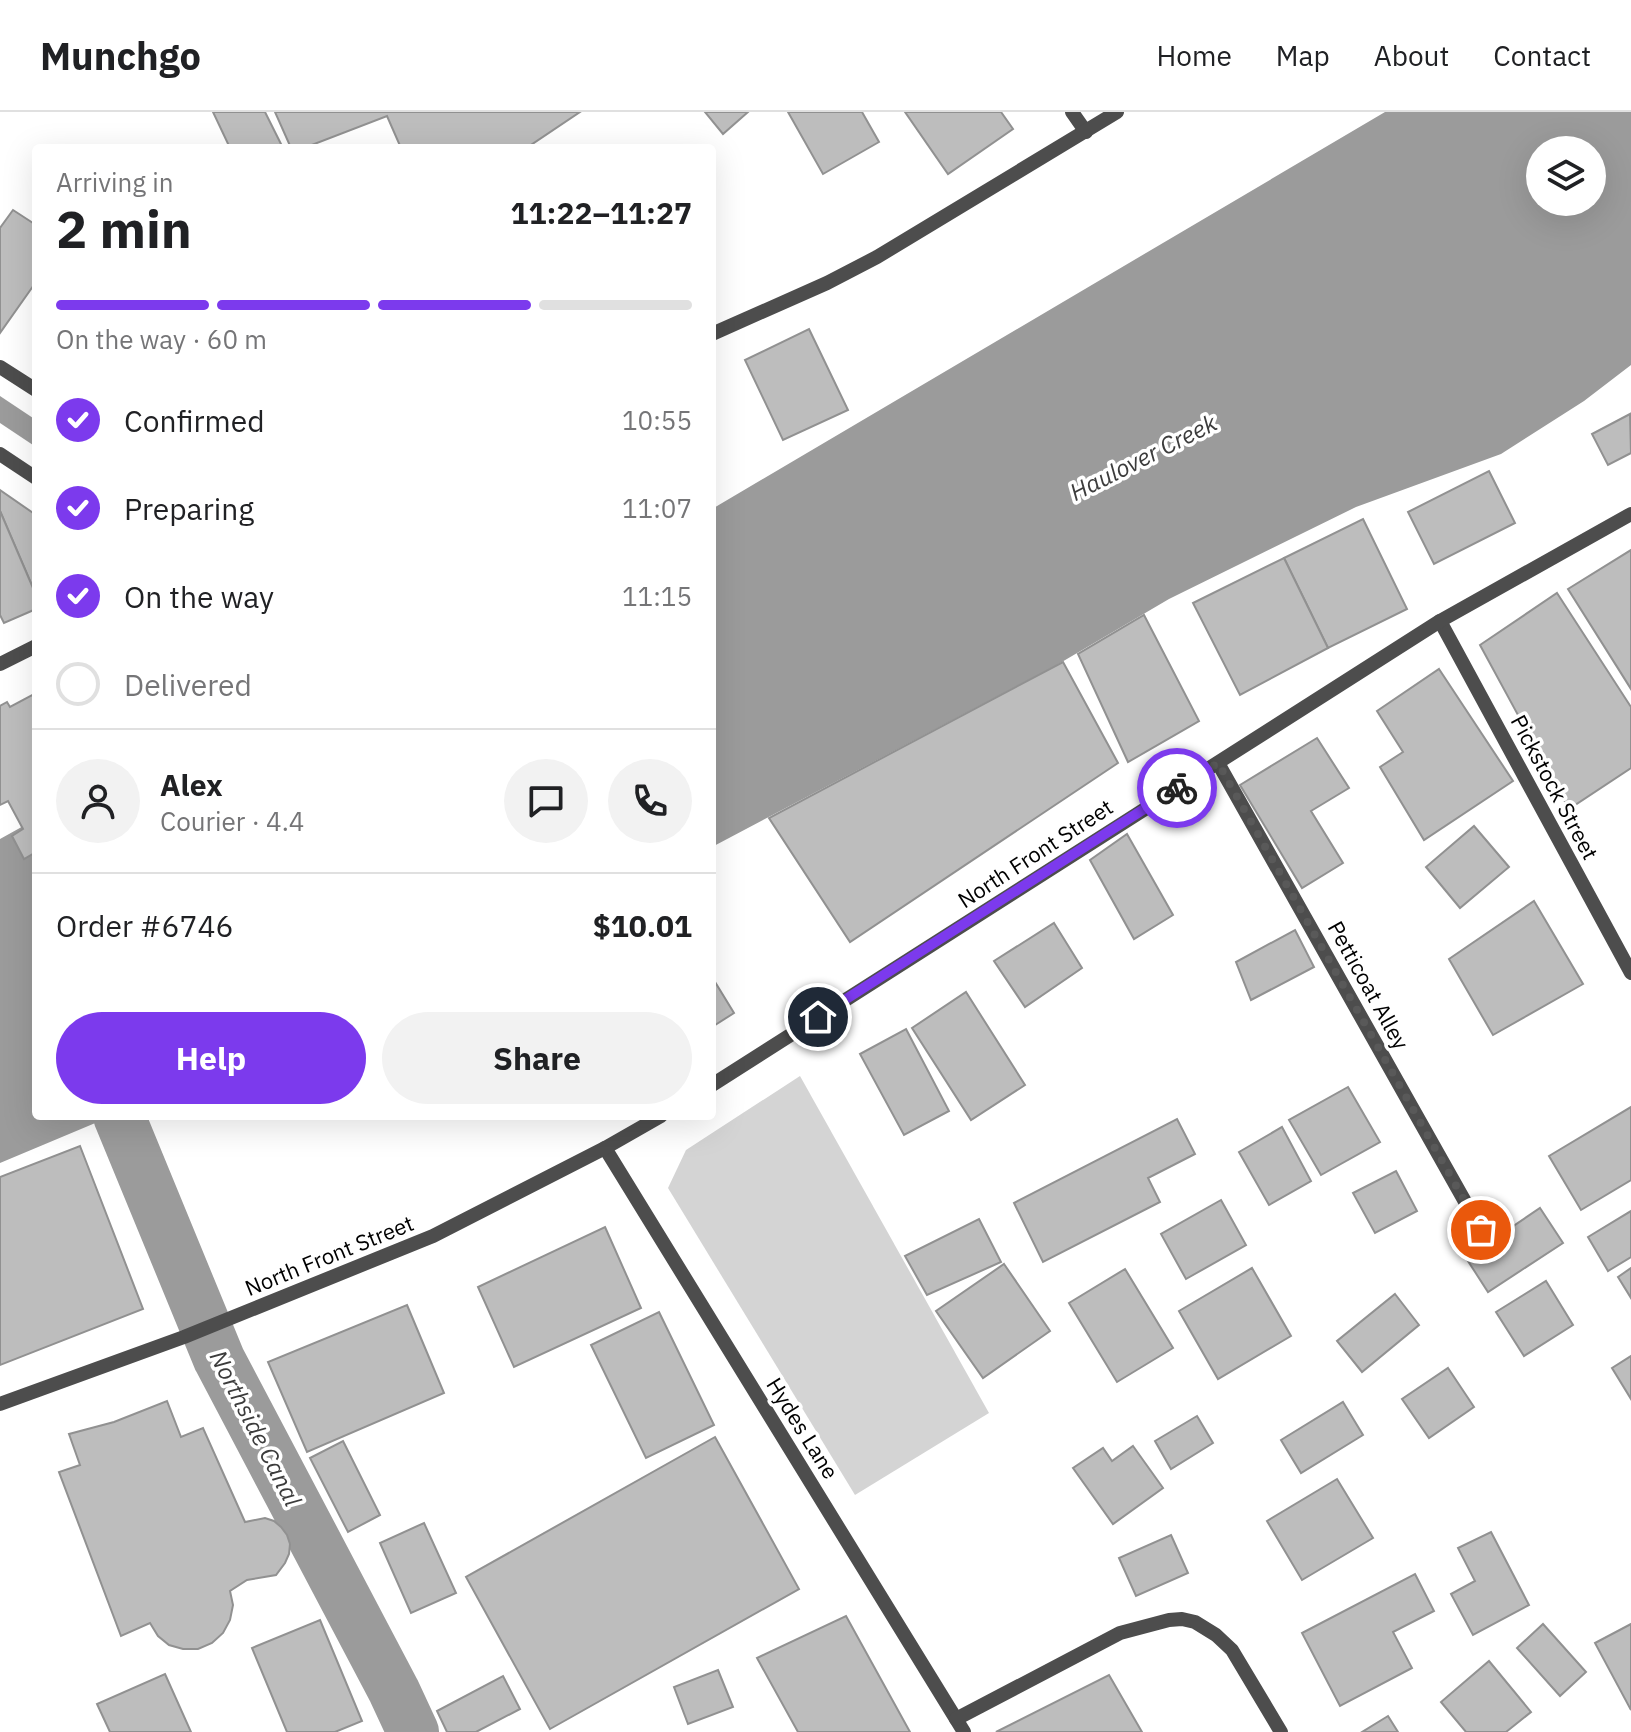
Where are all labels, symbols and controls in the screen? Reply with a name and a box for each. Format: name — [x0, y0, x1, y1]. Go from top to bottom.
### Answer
text: Munchgo — [40, 31, 201, 80]
text: Home — [1156, 37, 1232, 74]
text: Map — [1276, 37, 1330, 74]
text: About — [1374, 37, 1449, 74]
text: Contact — [1493, 37, 1591, 74]
map controls — [1526, 136, 1606, 216]
button: layers — [1526, 136, 1606, 216]
text: Arriving in — [56, 165, 173, 199]
text: 11:22–11:27 — [511, 193, 692, 232]
text: 2 min — [56, 195, 192, 262]
text: On the way · 60 m — [56, 322, 267, 356]
icon: check — [56, 398, 100, 442]
text: Confirmed — [124, 401, 265, 440]
text: 10:55 — [622, 403, 692, 437]
water label: Haulover Creek — [1064, 406, 1222, 508]
icon: check — [56, 486, 100, 530]
text: Preparing — [124, 489, 254, 528]
text: 11:07 — [622, 491, 692, 525]
icon: check — [56, 574, 100, 618]
text: On the way — [124, 577, 274, 616]
text: 11:15 — [622, 579, 692, 613]
text: Delivered — [124, 665, 252, 704]
street label: Pickstock Street — [1505, 710, 1605, 864]
courier — [1137, 748, 1217, 828]
button: person — [56, 759, 140, 843]
button: chat — [504, 759, 588, 843]
button: phone — [608, 759, 692, 843]
text: Alex — [160, 765, 223, 804]
icon: bike — [1155, 766, 1199, 810]
street label: North Front Street — [952, 792, 1118, 914]
text: Courier · 4.4 — [160, 804, 304, 838]
text: Order #6746 — [56, 906, 233, 945]
text: $10.01 — [593, 906, 692, 945]
street label: Petticoat Alley — [1322, 916, 1416, 1054]
pin — [784, 983, 852, 1051]
icon: home — [796, 995, 840, 1039]
button: Help — [56, 1012, 366, 1104]
button: Share — [382, 1012, 692, 1104]
pin — [1447, 1196, 1515, 1264]
street label: North Front Street — [240, 1208, 418, 1302]
icon: bag — [1459, 1208, 1503, 1252]
water label: Northside Canal — [203, 1344, 309, 1512]
street label: Hydes Lane — [760, 1372, 846, 1484]

